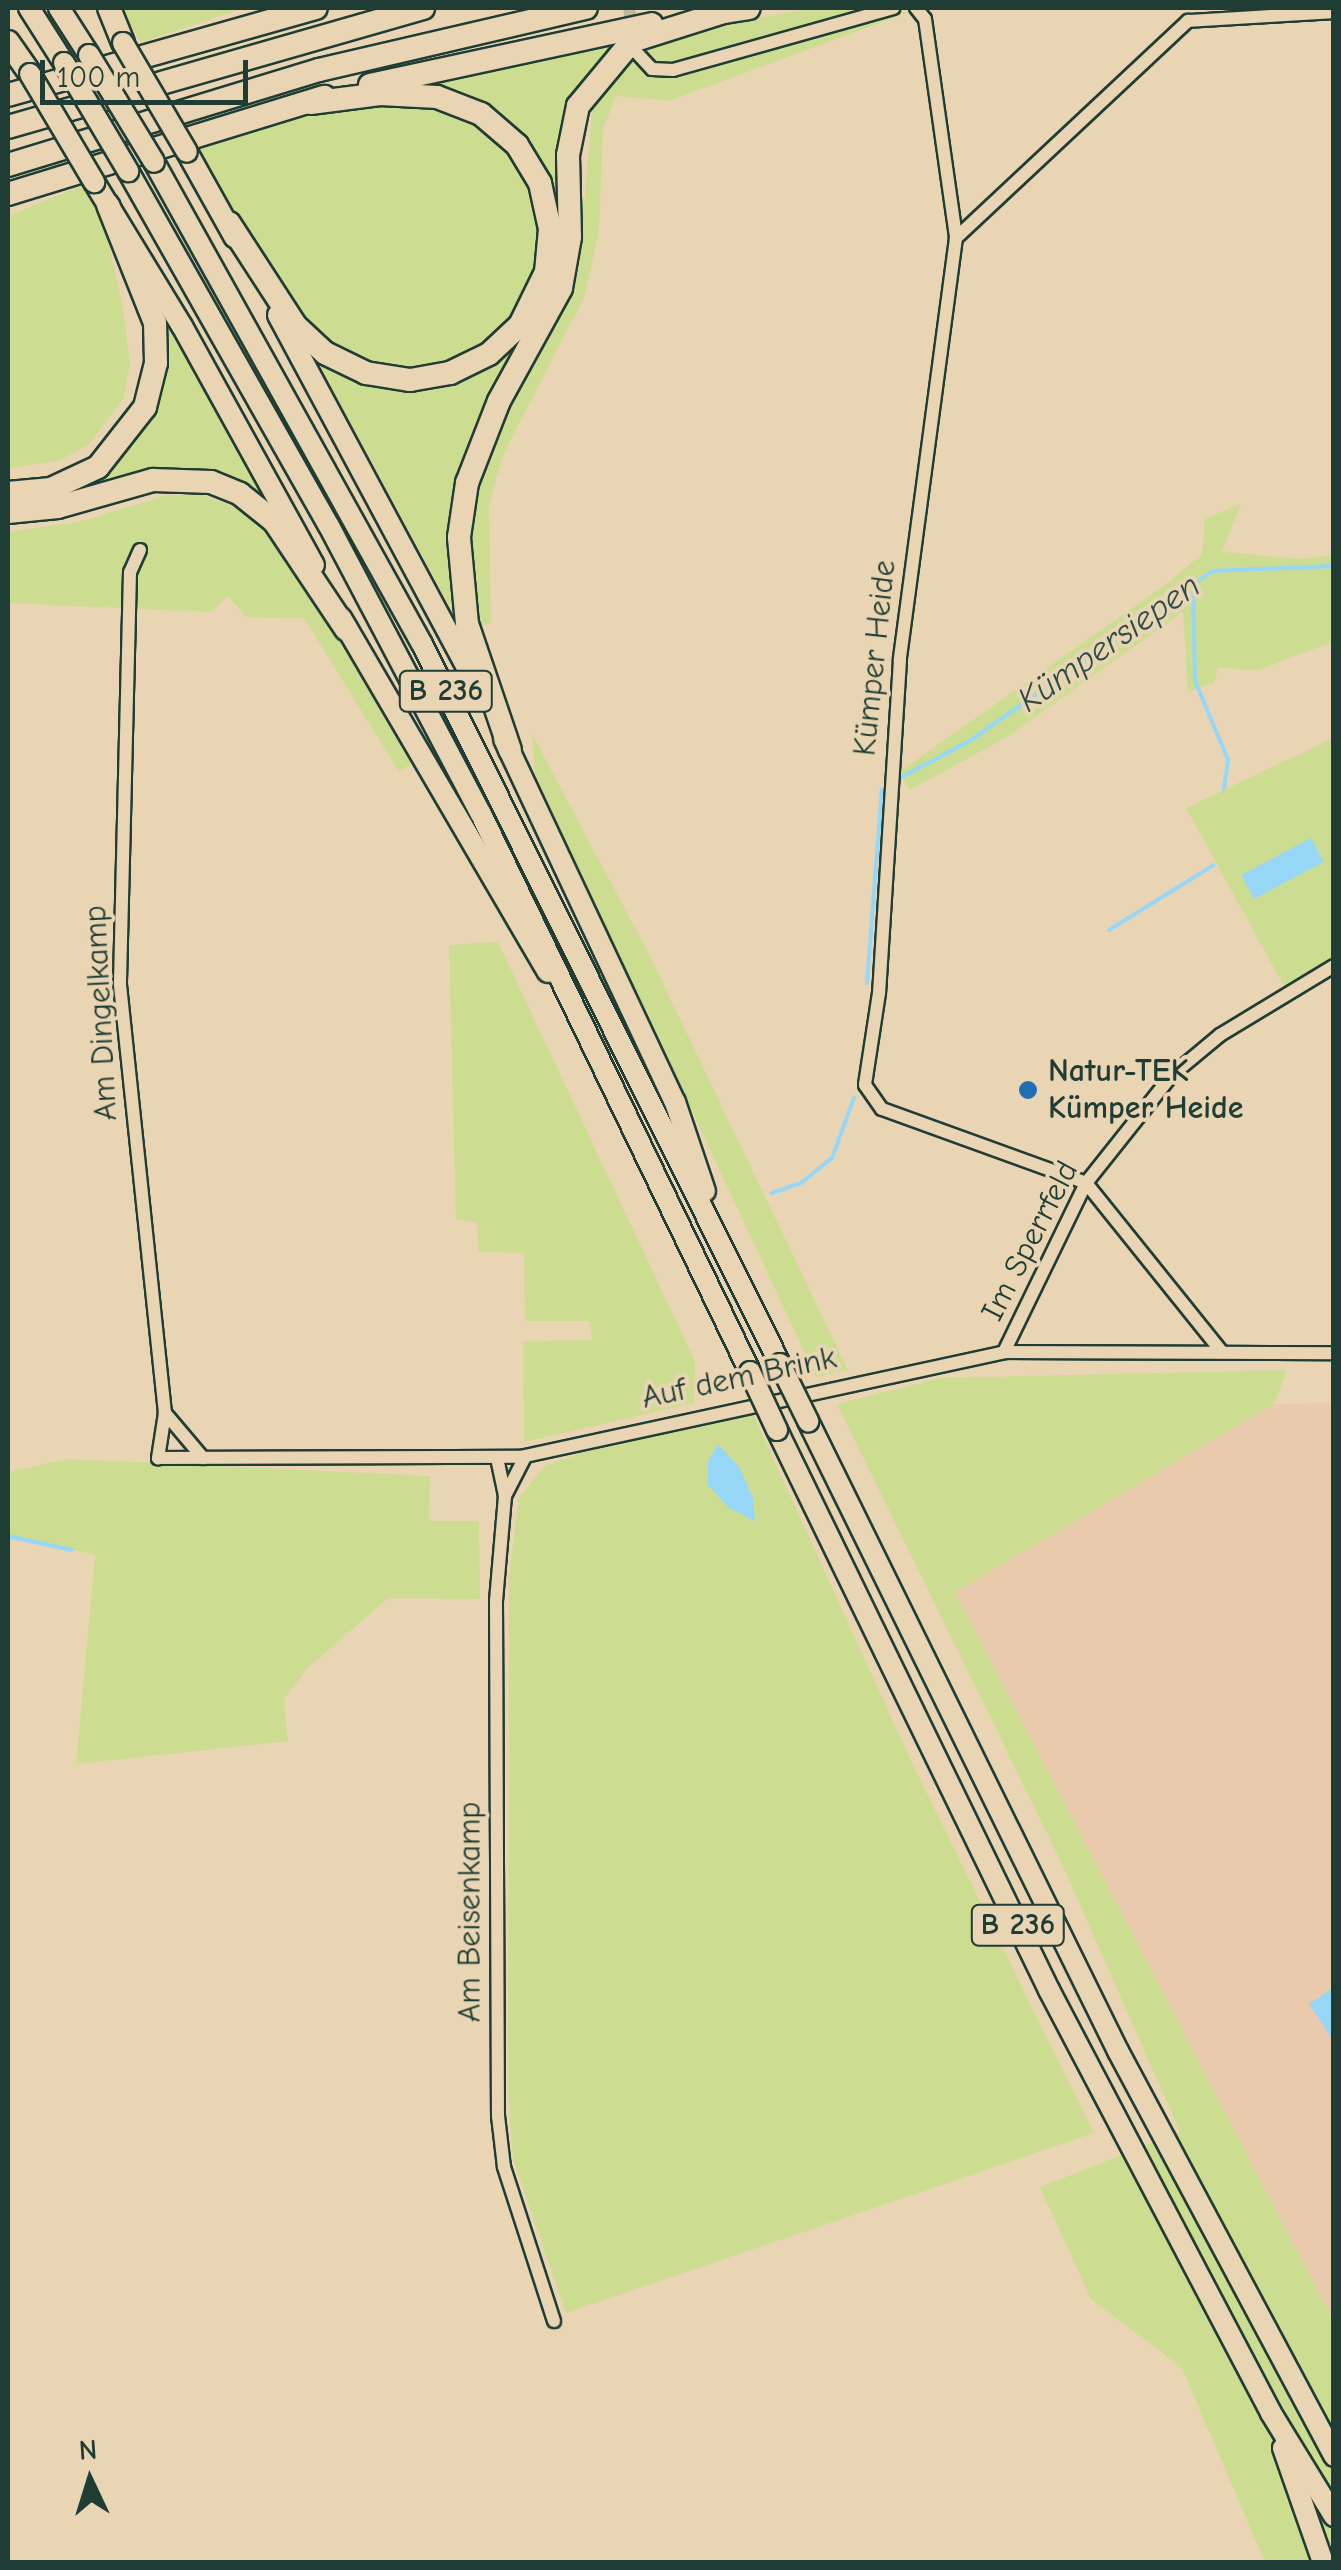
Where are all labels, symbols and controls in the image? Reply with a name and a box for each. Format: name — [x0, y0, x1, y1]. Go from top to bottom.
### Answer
scale bar — [45, 40, 252, 102]
text: 100 m — [57, 60, 140, 95]
street label: Kümper Heide — [846, 558, 904, 758]
water label: Kümpersiepen — [1010, 565, 1208, 721]
road number: B 236 — [398, 666, 494, 716]
street label: Am Dingelkamp — [76, 904, 126, 1122]
place label: Natur-TEK Kümper Heide — [1048, 1053, 1243, 1128]
marker: Natur-TEK Kümper Heide — [1017, 1079, 1039, 1101]
street label: Im Sperrfeld — [973, 1155, 1087, 1327]
street label: Auf dem Brink — [638, 1339, 840, 1417]
street label: Am Beisenkamp — [451, 1802, 489, 2022]
road number: B 236 — [970, 1900, 1066, 1950]
north arrow — [40, 2430, 140, 2530]
text: N — [78, 2433, 98, 2467]

